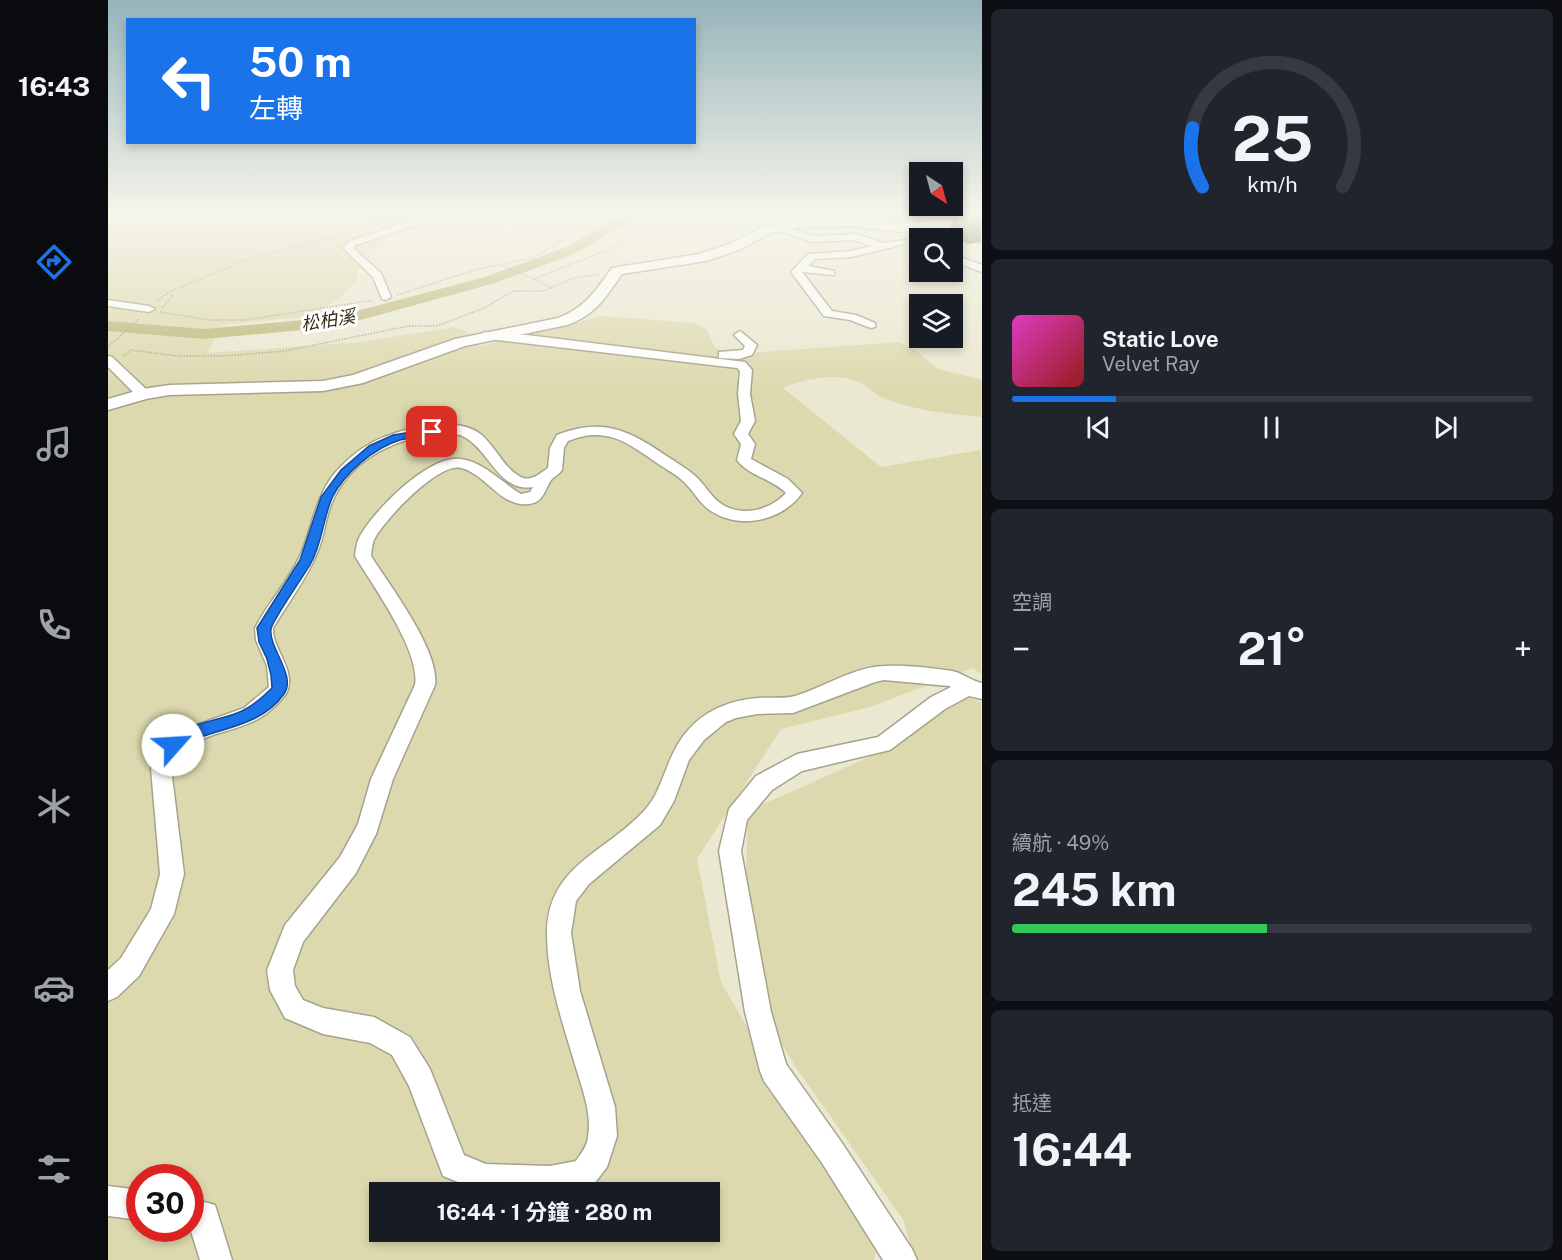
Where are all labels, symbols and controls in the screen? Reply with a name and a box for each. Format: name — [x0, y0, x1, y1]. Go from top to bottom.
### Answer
text: 50 m — [249, 37, 352, 86]
icon: left — [150, 42, 228, 120]
text: 16:43 — [18, 70, 90, 102]
text: 左轉 — [249, 92, 303, 124]
text: 25 — [1231, 102, 1313, 175]
north arrow — [909, 162, 963, 216]
map controls — [909, 162, 963, 348]
text: km/h — [1247, 172, 1297, 197]
button: search — [909, 228, 963, 282]
icon: directions — [33, 241, 75, 283]
button: layers — [909, 294, 963, 348]
water label: 松柏溪 — [300, 305, 359, 335]
text: Static Love — [1102, 326, 1219, 352]
text: Velvet Ray — [1102, 352, 1200, 376]
pin — [406, 406, 457, 457]
icon: previous — [1082, 411, 1115, 444]
icon: pause — [1255, 411, 1288, 444]
icon: next — [1429, 411, 1462, 444]
icon: arrive — [415, 415, 448, 448]
icon: music — [33, 423, 75, 465]
text: 空調 — [1012, 590, 1052, 614]
icon: phone — [33, 604, 75, 646]
text: 21° — [1237, 622, 1307, 675]
text: − — [1012, 630, 1030, 668]
text: + — [1514, 630, 1532, 668]
position arrow — [141, 713, 205, 777]
icon: climate — [33, 785, 75, 827]
text: 續航 · 49% — [1012, 831, 1109, 855]
text: 245 km — [1012, 863, 1176, 916]
icon: car — [33, 967, 75, 1009]
text: 抵達 — [1012, 1091, 1052, 1115]
text: 16:44 — [1012, 1123, 1132, 1176]
icon: filters — [33, 1148, 75, 1190]
speed limit sign: 30 — [126, 1164, 204, 1242]
text: 16:44 · 1 分鐘 · 280 m — [437, 1199, 652, 1225]

